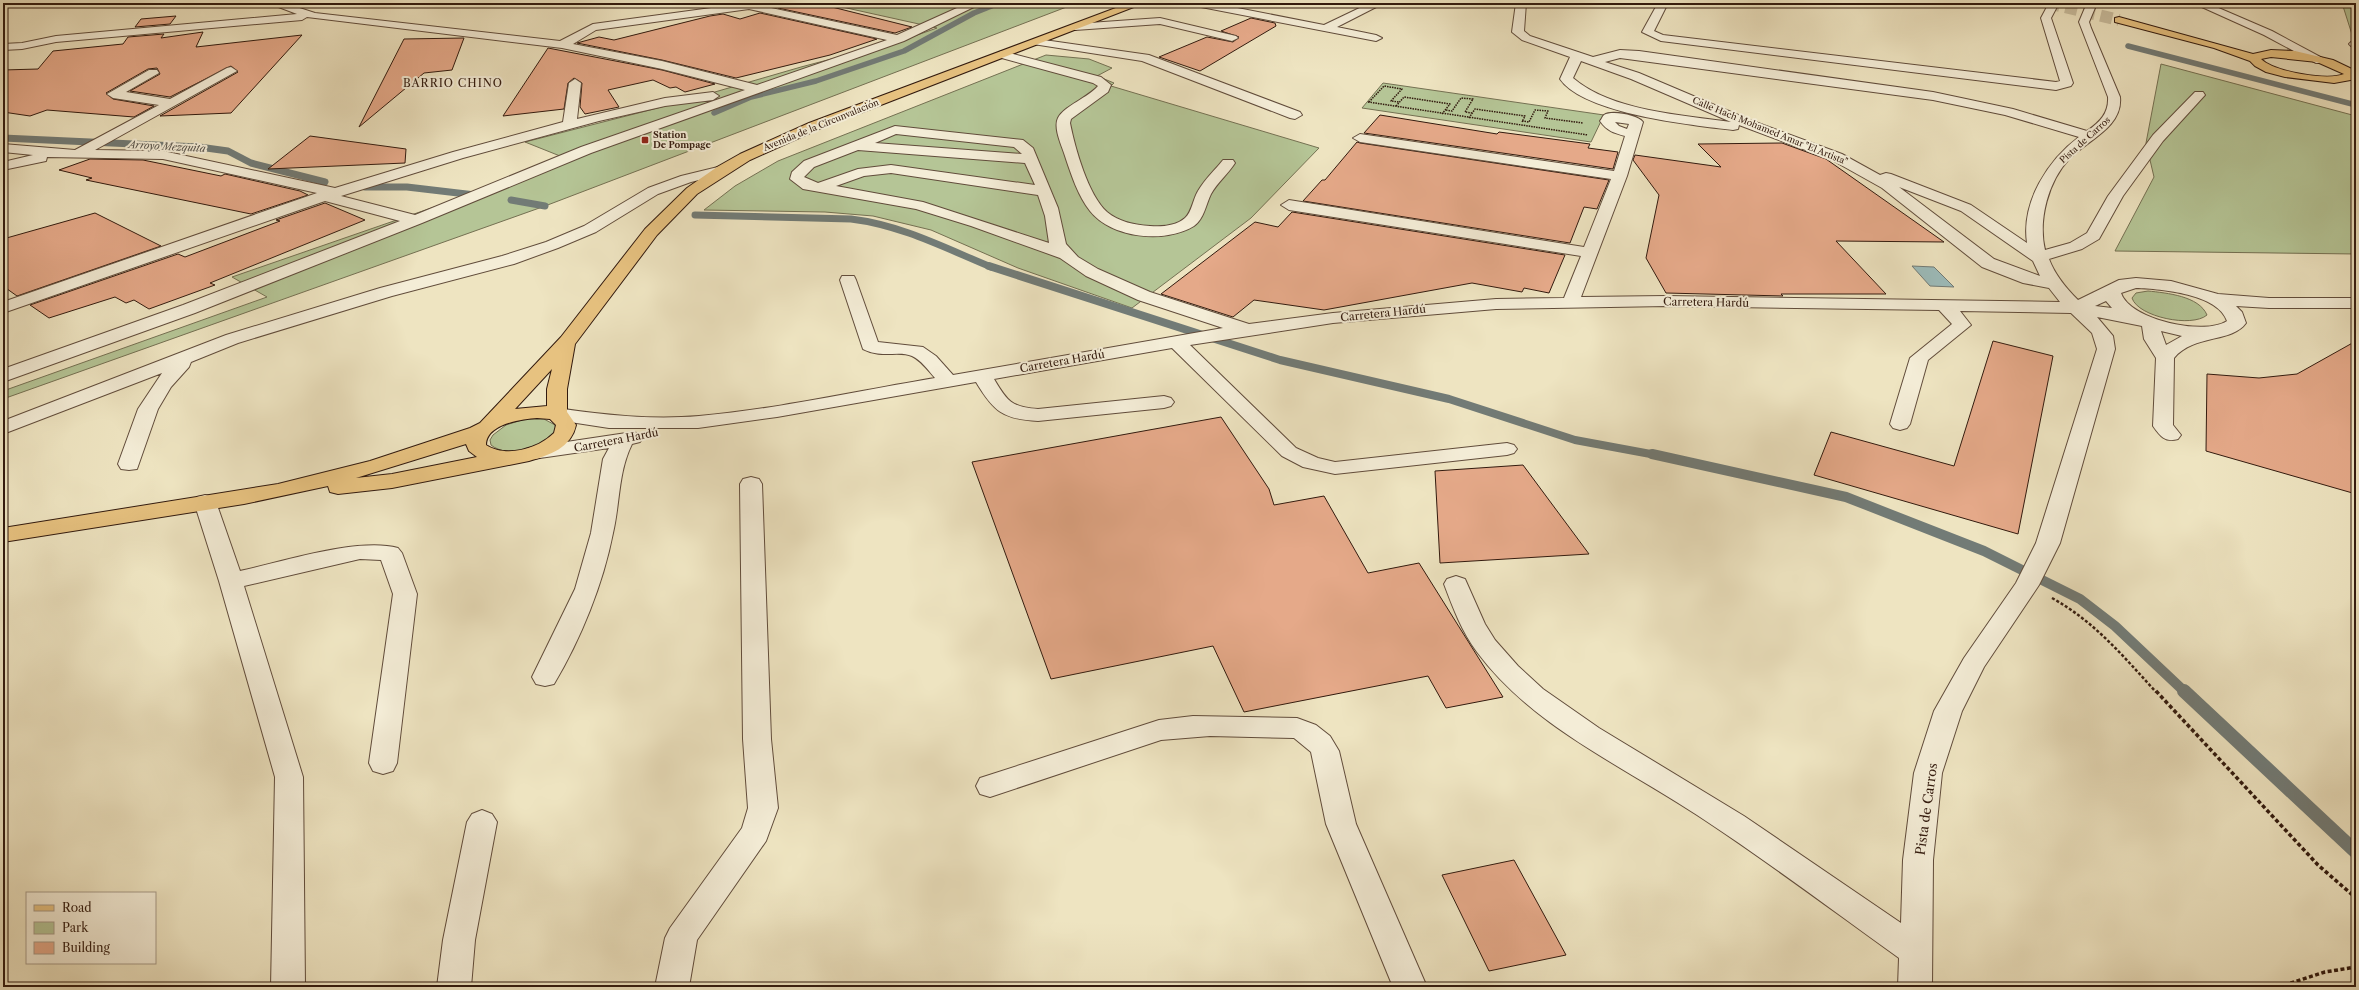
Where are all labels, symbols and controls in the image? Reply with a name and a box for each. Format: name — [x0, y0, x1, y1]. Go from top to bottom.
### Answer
district label: BARRIO CHINO — [403, 76, 503, 90]
street label: Calle Hach Mohamed Amar "El Artista" — [1691, 94, 1849, 167]
street label: Avenida de la Circunvalación — [760, 96, 881, 153]
street label: Pista de Carros — [2057, 114, 2112, 165]
place label: Station De Pompage — [653, 129, 711, 150]
marker: Station De Pompage — [640, 135, 650, 145]
water label: Arroyo Mezquita — [126, 138, 206, 155]
street label: Carretera Hardú — [1663, 294, 1749, 310]
street label: Carretera Hardú — [1340, 302, 1427, 324]
street label: Carretera Hardú — [1019, 347, 1106, 375]
street label: Carretera Hardú — [573, 425, 660, 455]
street label: Pista de Carros — [1912, 762, 1940, 856]
legend — [26, 892, 156, 964]
text: Road — [62, 900, 92, 915]
text: Park — [62, 920, 89, 935]
text: Building — [62, 940, 110, 955]

